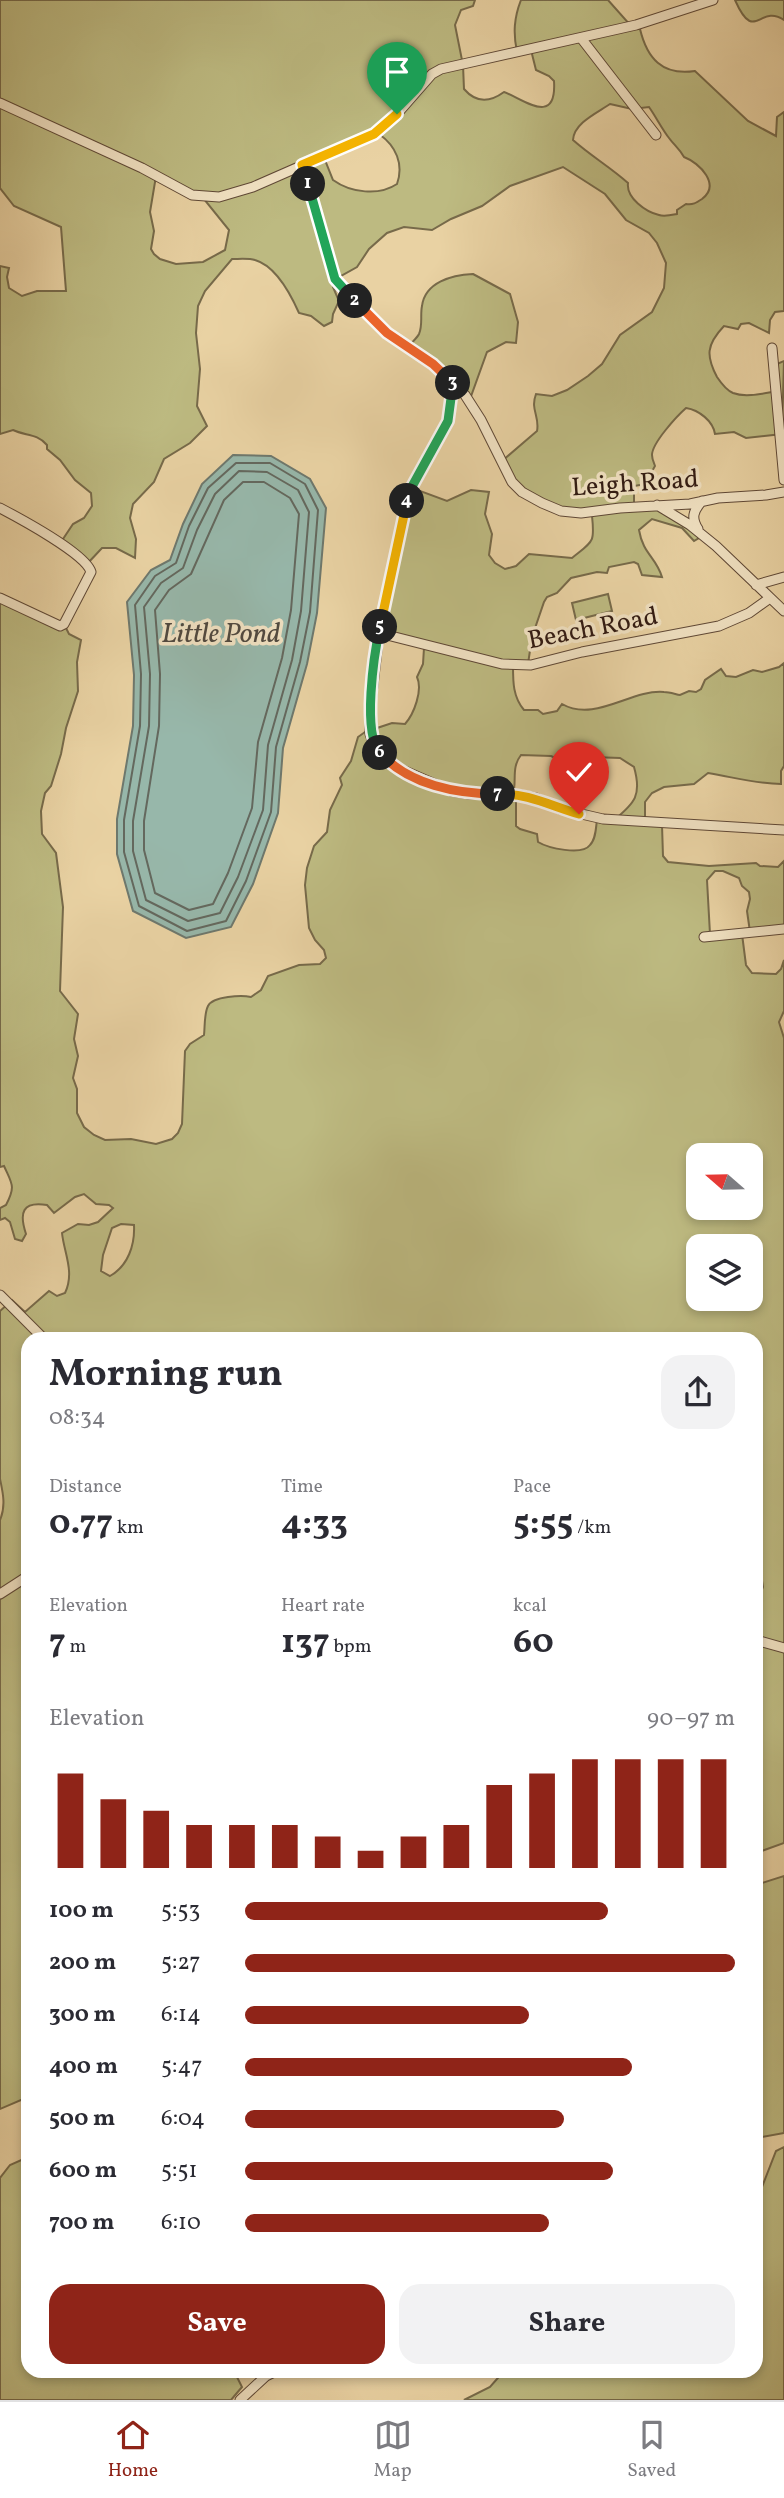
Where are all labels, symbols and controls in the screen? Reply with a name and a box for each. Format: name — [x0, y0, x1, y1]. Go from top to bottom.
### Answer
pin — [367, 42, 427, 114]
icon: arrive — [378, 53, 416, 91]
pin: 1 — [290, 166, 326, 202]
text: 1 — [304, 170, 311, 196]
pin: 2 — [338, 284, 372, 318]
text: 2 — [350, 287, 359, 313]
pin: 3 — [435, 366, 470, 400]
text: 3 — [448, 369, 457, 395]
street label: Leigh Road — [570, 462, 700, 506]
pin: 4 — [390, 484, 424, 518]
text: 4 — [401, 487, 412, 513]
street label: Beach Road — [525, 599, 661, 659]
pin: 5 — [362, 610, 398, 644]
text: 5 — [375, 613, 384, 639]
water label: Little Pond — [161, 615, 281, 654]
pin: 6 — [362, 736, 398, 770]
text: 6 — [374, 739, 385, 765]
pin — [549, 742, 609, 814]
icon: check — [560, 753, 598, 791]
pin: 7 — [480, 776, 516, 812]
text: 7 — [493, 780, 502, 806]
north arrow — [686, 1143, 763, 1220]
map controls — [686, 1143, 763, 1311]
button: layers — [686, 1234, 763, 1311]
text: Morning run — [49, 1349, 283, 1402]
button: share — [661, 1355, 735, 1429]
text: 08:34 — [49, 1402, 105, 1434]
text: Distance — [49, 1474, 122, 1500]
text: Time — [281, 1474, 323, 1500]
text: Pace — [513, 1474, 551, 1500]
text: 0.77 — [49, 1500, 113, 1548]
text: 4:33 — [281, 1500, 348, 1548]
text: 5:55 — [513, 1500, 573, 1548]
text: km — [113, 1515, 144, 1541]
text: /km — [573, 1515, 611, 1541]
text: Elevation — [49, 1593, 128, 1619]
text: Heart rate — [281, 1593, 365, 1619]
text: kcal — [513, 1593, 547, 1619]
text: 7 — [49, 1619, 66, 1667]
text: 137 — [281, 1619, 330, 1667]
text: 60 — [513, 1619, 554, 1667]
text: m — [66, 1634, 86, 1660]
text: bpm — [330, 1634, 372, 1660]
text: Elevation — [49, 1703, 145, 1735]
text: 90–97 m — [647, 1703, 735, 1735]
text: 100 m — [49, 1895, 114, 1927]
text: 5:53 — [161, 1895, 200, 1927]
text: 200 m — [49, 1947, 116, 1979]
text: 5:27 — [161, 1947, 200, 1979]
text: 300 m — [49, 1999, 116, 2031]
text: 6:14 — [161, 1999, 201, 2031]
text: 400 m — [49, 2051, 118, 2083]
text: 5:47 — [161, 2051, 202, 2083]
text: 500 m — [49, 2103, 115, 2135]
text: 6:04 — [161, 2103, 205, 2135]
text: 600 m — [49, 2155, 117, 2187]
text: 5:51 — [161, 2155, 197, 2187]
text: 700 m — [49, 2207, 115, 2239]
text: 6:10 — [161, 2207, 201, 2239]
button: Save — [49, 2284, 385, 2364]
button: Share — [399, 2284, 735, 2364]
tab: Home — [108, 2416, 158, 2484]
tab: Map — [374, 2416, 412, 2484]
tab: Saved — [627, 2416, 676, 2484]

